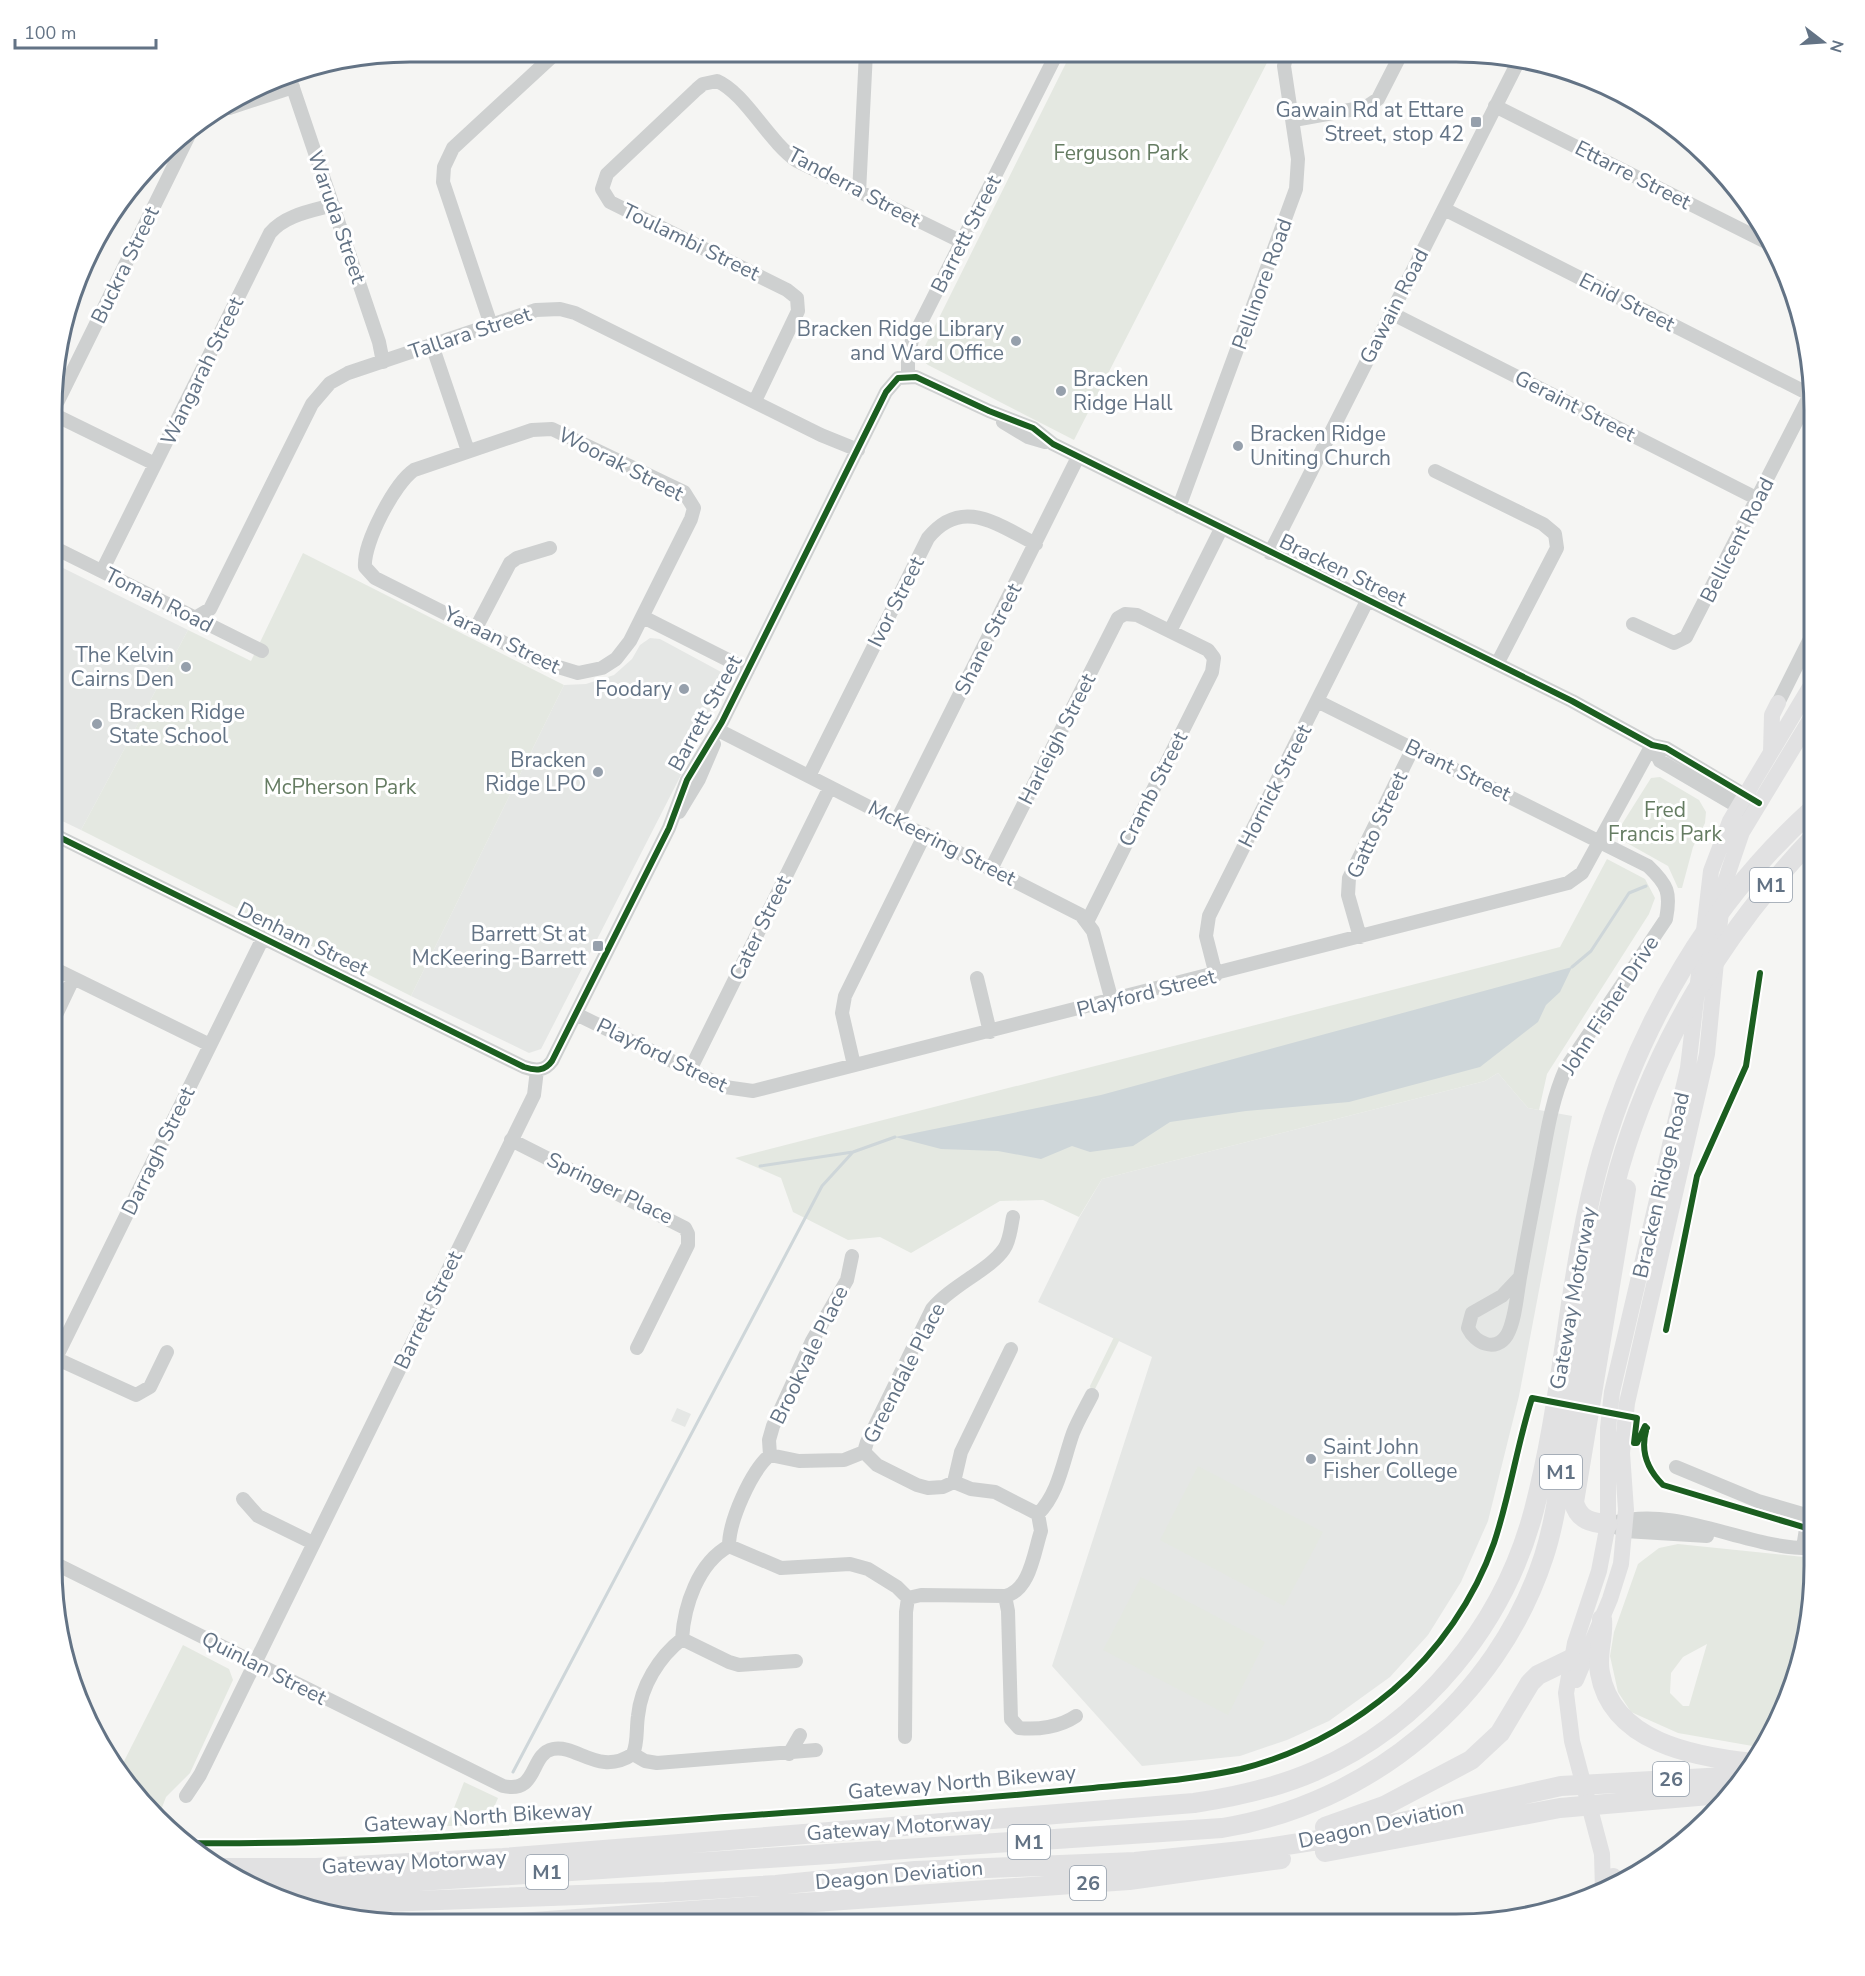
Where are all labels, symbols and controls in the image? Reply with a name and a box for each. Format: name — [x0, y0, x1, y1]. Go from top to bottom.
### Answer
scale bar — [15, 12, 156, 50]
north arrow — [1793, 12, 1853, 72]
text: 100 m — [24, 21, 76, 45]
text: N — [1824, 37, 1849, 55]
place label: Gawain Rd at Ettare Street, stop 42 — [1275, 96, 1464, 148]
marker: Gawain Rd at Ettare Street, stop 42 — [1469, 115, 1483, 129]
street label: Ettarre Street — [1570, 134, 1696, 216]
park label: Ferguson Park — [1054, 139, 1189, 167]
street label: Tanderra Street — [783, 140, 926, 234]
street label: Waruda Street — [301, 147, 373, 288]
street label: Barrett Street — [924, 170, 1008, 298]
street label: Toulambi Street — [618, 197, 765, 288]
street label: Buckra Street — [84, 201, 166, 328]
street label: Pellinore Road — [1225, 215, 1299, 353]
street label: Gawain Road — [1353, 244, 1435, 368]
street label: Enid Street — [1574, 266, 1680, 338]
street label: Wangarah Street — [154, 292, 250, 450]
street label: Tallara Street — [405, 300, 535, 366]
place label: Bracken Ridge Library and Ward Office — [797, 315, 1004, 367]
marker: Bracken Ridge Library and Ward Office — [1009, 334, 1023, 348]
street label: Geraint Street — [1510, 364, 1641, 449]
place label: Bracken Ridge Hall — [1073, 365, 1173, 417]
marker: Bracken Ridge Hall — [1054, 384, 1068, 398]
street label: Woorak Street — [554, 420, 689, 508]
place label: Bracken Ridge Uniting Church — [1250, 420, 1391, 472]
marker: Bracken Ridge Uniting Church — [1231, 439, 1245, 453]
street label: Bellicent Road — [1693, 473, 1781, 607]
street label: Bracken Street — [1275, 527, 1412, 613]
street label: Ivor Street — [861, 551, 931, 652]
street label: Tomah Road — [100, 561, 218, 639]
street label: Shane Street — [948, 578, 1028, 700]
street label: Yaraan Street — [438, 599, 565, 681]
place label: The Kelvin Cairns Den — [71, 641, 174, 693]
street label: Barrett Street — [662, 649, 749, 776]
marker: The Kelvin Cairns Den — [179, 660, 193, 674]
street label: Harleigh Street — [1012, 668, 1102, 809]
place label: Foodary — [595, 675, 672, 703]
marker: Foodary — [677, 682, 691, 696]
place label: Bracken Ridge State School — [109, 698, 245, 750]
marker: Bracken Ridge State School — [90, 717, 104, 731]
street label: Hornick Street — [1232, 719, 1318, 852]
street label: Cramb Street — [1112, 726, 1194, 851]
street label: Brant Street — [1400, 732, 1516, 808]
place label: Bracken Ridge LPO — [485, 746, 586, 798]
marker: Bracken Ridge LPO — [591, 765, 605, 779]
street label: Gatto Street — [1340, 766, 1414, 883]
park label: McPherson Park — [264, 773, 417, 801]
street label: McKeering Street — [863, 794, 1021, 893]
park label: Fred Francis Park — [1608, 796, 1722, 848]
road number: M1 — [1750, 868, 1792, 902]
street label: Cater Street — [723, 870, 798, 985]
street label: Denham Street — [233, 895, 374, 983]
place label: Barrett St at McKeering-Barrett — [412, 920, 587, 972]
street label: John Fisher Drive — [1554, 930, 1665, 1081]
marker: Barrett St at McKeering-Barrett — [591, 939, 605, 953]
street label: Playford Street — [1074, 962, 1219, 1024]
street label: Playford Street — [592, 1011, 733, 1099]
street label: Darragh Street — [115, 1082, 201, 1220]
street label: Bracken Ridge Road — [1626, 1089, 1696, 1281]
street label: Springer Place — [542, 1145, 678, 1231]
street label: Gateway Motorway — [1543, 1204, 1603, 1392]
street label: Barrett Street — [387, 1246, 469, 1374]
street label: Brookvale Place — [763, 1281, 855, 1429]
street label: Greendale Place — [857, 1298, 951, 1448]
place label: Saint John Fisher College — [1323, 1433, 1458, 1485]
marker: Saint John Fisher College — [1304, 1452, 1318, 1466]
road number: M1 — [1540, 1455, 1582, 1489]
street label: Quinlan Street — [197, 1625, 332, 1712]
street label: Gateway North Bikeway — [847, 1758, 1077, 1806]
road number: 26 — [1653, 1762, 1689, 1796]
street label: Deagon Deviation — [1296, 1793, 1466, 1855]
street label: Gateway North Bikeway — [363, 1795, 593, 1839]
street label: Gateway Motorway — [806, 1807, 993, 1847]
road number: M1 — [1008, 1825, 1050, 1859]
street label: Gateway Motorway — [321, 1843, 507, 1881]
street label: Deagon Deviation — [814, 1854, 984, 1896]
road number: M1 — [526, 1855, 568, 1889]
road number: 26 — [1070, 1866, 1106, 1900]

